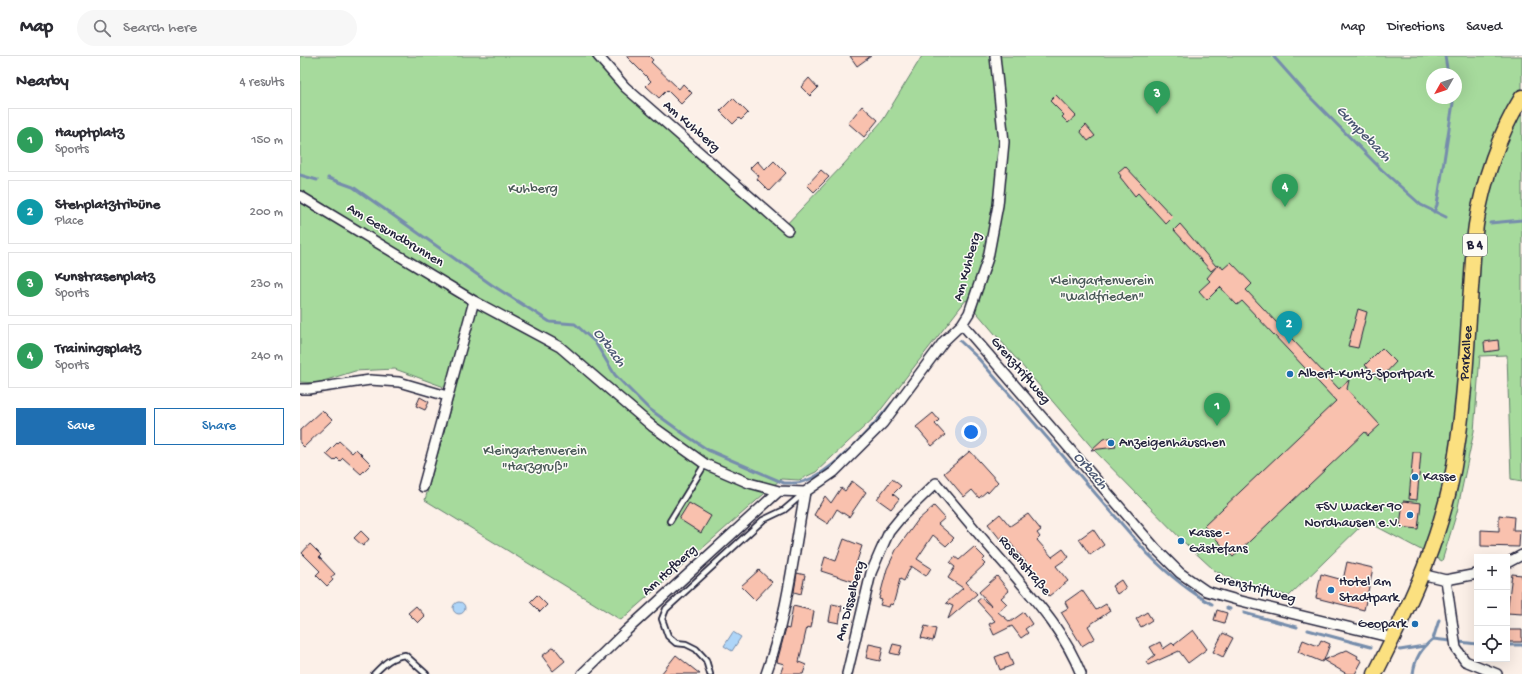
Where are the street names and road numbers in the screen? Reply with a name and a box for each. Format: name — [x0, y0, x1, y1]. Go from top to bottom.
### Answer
street label: Am Kuhberg — [659, 97, 723, 157]
street label: Am Gesundbrunnen — [343, 200, 447, 272]
street label: Am Kuhberg — [950, 231, 986, 303]
road number: B 4 — [1463, 234, 1487, 256]
street label: Parkallee — [1456, 324, 1477, 382]
street label: Grenztriftweg — [986, 334, 1054, 408]
street label: Rosenstraße — [994, 533, 1054, 600]
street label: Am Hofberg — [639, 542, 701, 600]
street label: Am Disselberg — [832, 559, 870, 643]
street label: Grenztriftweg — [1212, 570, 1298, 608]

